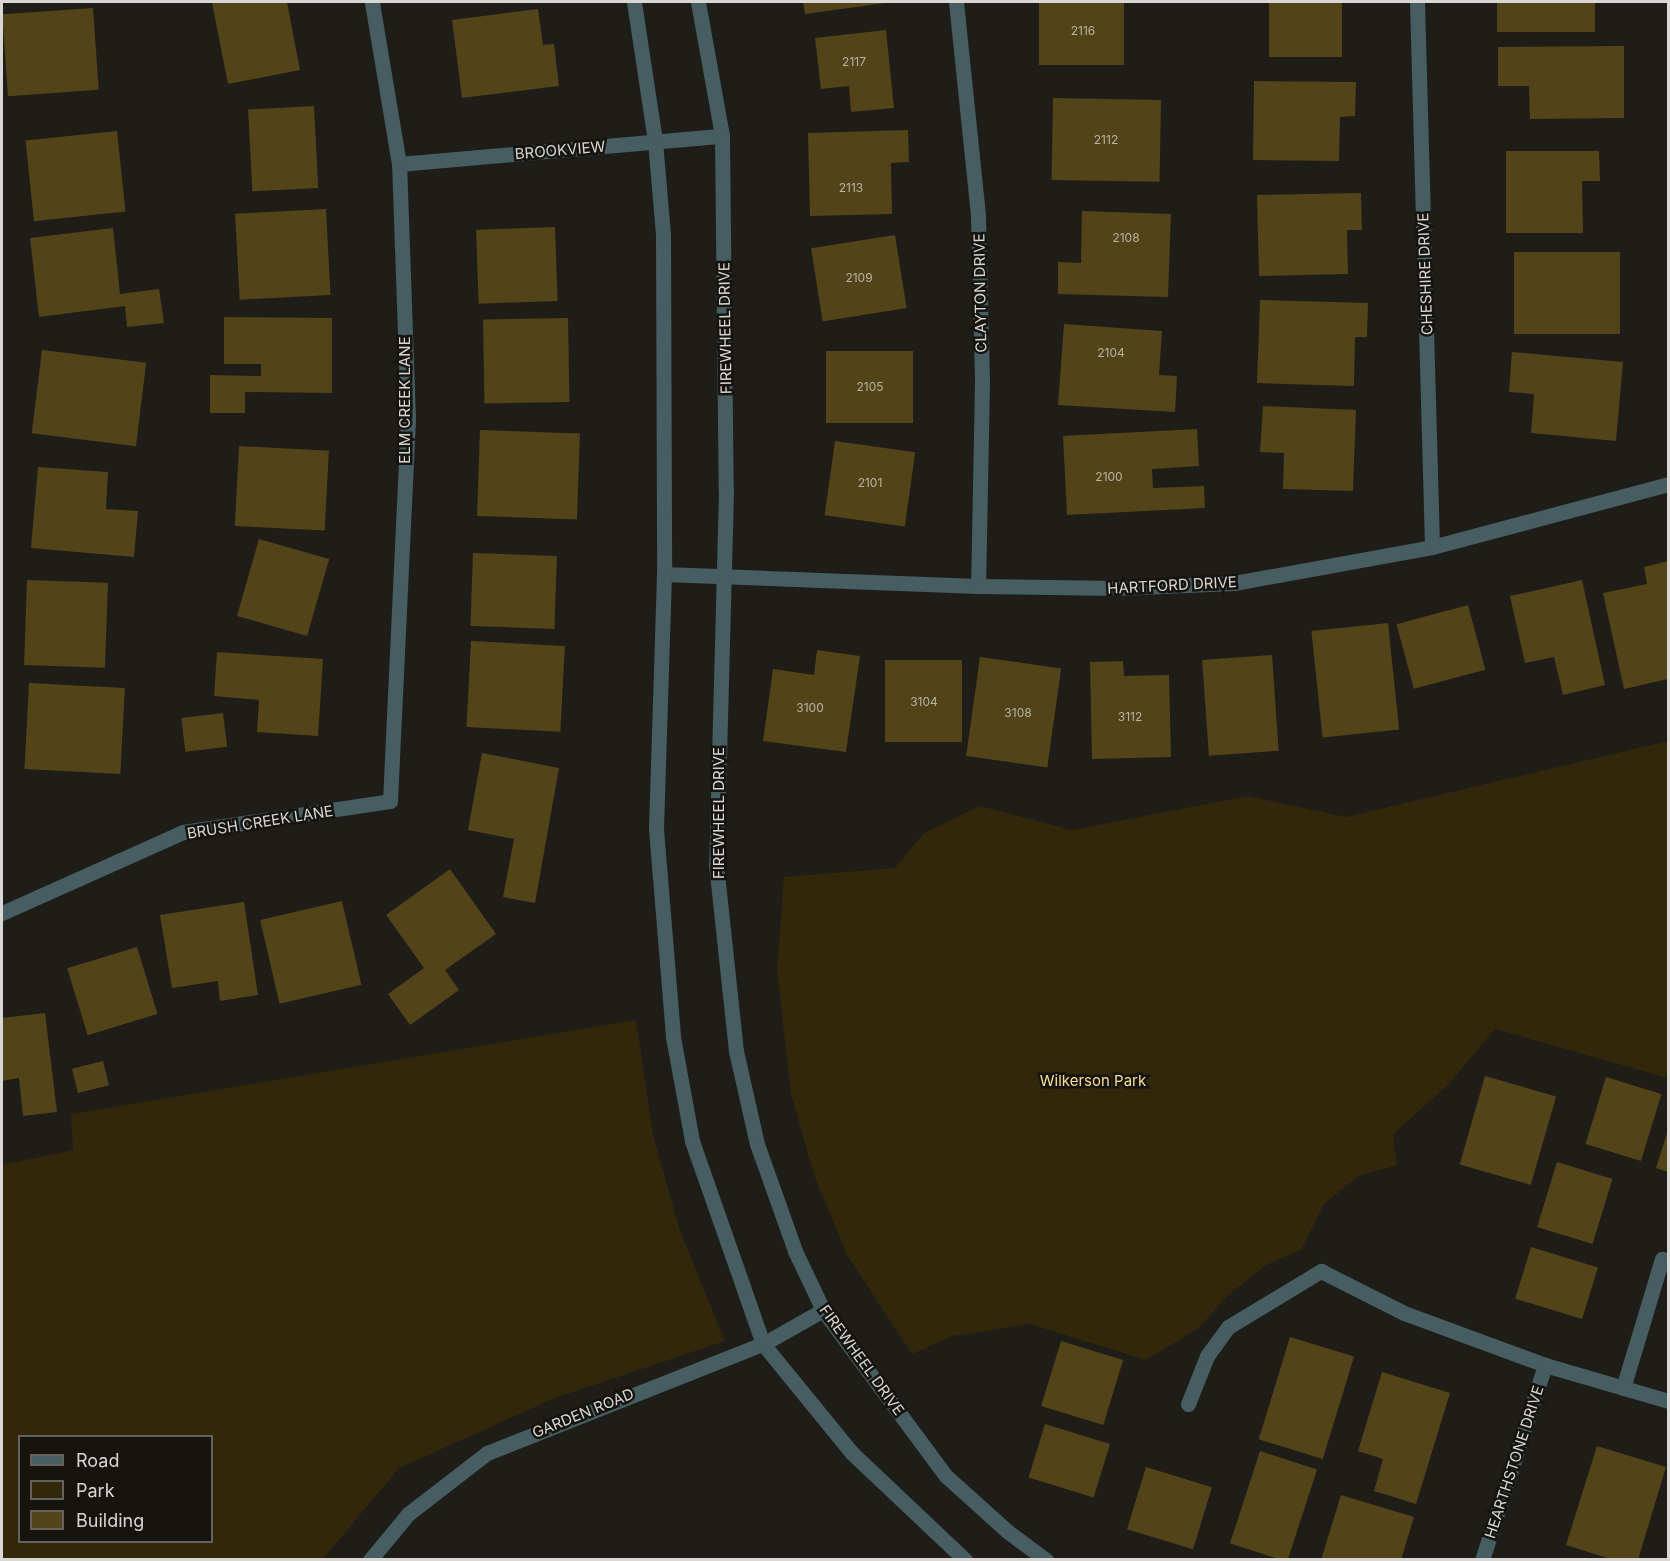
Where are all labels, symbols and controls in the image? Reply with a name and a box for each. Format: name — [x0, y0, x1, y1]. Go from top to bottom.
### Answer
house number: 2116 — [1071, 24, 1095, 38]
house number: 2117 — [842, 55, 866, 69]
house number: 2112 — [1094, 133, 1118, 147]
street label: BROOKVIEW — [514, 137, 606, 163]
house number: 2113 — [839, 181, 863, 195]
street label: CHESHIRE DRIVE — [1414, 212, 1436, 336]
house number: 2108 — [1112, 231, 1140, 245]
street label: CLAYTON DRIVE — [970, 233, 990, 353]
street label: FIREWHEEL DRIVE — [715, 262, 735, 394]
house number: 2109 — [845, 271, 873, 285]
street label: ELM CREEK LANE — [396, 336, 414, 464]
house number: 2104 — [1097, 346, 1125, 360]
house number: 2105 — [856, 380, 884, 394]
house number: 2100 — [1095, 470, 1123, 484]
house number: 2101 — [858, 476, 882, 490]
street label: HARTFORD DRIVE — [1107, 573, 1237, 597]
house number: 3104 — [910, 695, 938, 709]
house number: 3100 — [796, 701, 824, 715]
house number: 3108 — [1004, 706, 1032, 720]
house number: 3112 — [1118, 710, 1142, 724]
street label: FIREWHEEL DRIVE — [710, 747, 728, 879]
street label: BRUSH CREEK LANE — [186, 802, 334, 842]
park label: Wilkerson Park — [1040, 1072, 1146, 1090]
street label: FIREWHEEL DRIVE — [816, 1301, 908, 1419]
street label: HEARTHSTONE DRIVE — [1481, 1383, 1547, 1541]
street label: GARDEN ROAD — [530, 1384, 636, 1442]
legend — [18, 1435, 213, 1543]
text: Road — [76, 1450, 119, 1471]
text: Park — [76, 1480, 115, 1501]
text: Building — [76, 1510, 144, 1531]

